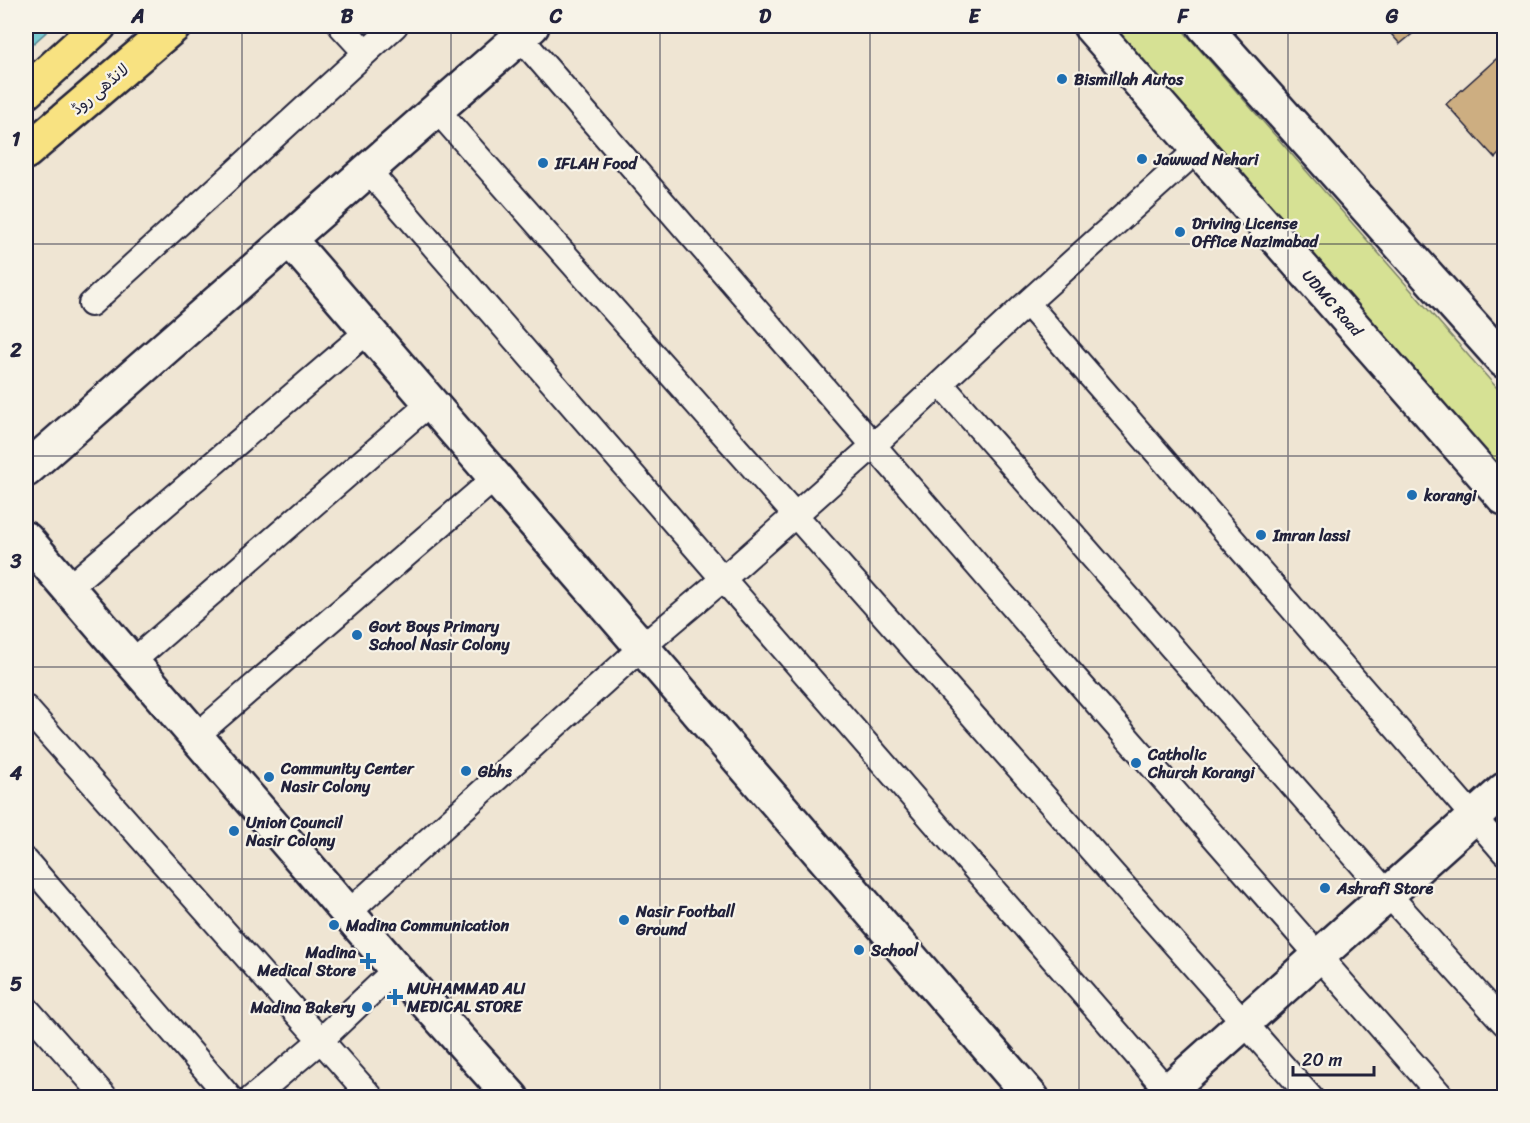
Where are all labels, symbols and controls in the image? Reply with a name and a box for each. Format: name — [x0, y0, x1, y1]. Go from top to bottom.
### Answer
text: A — [130, 0, 145, 34]
text: B — [341, 0, 354, 34]
text: C — [549, 0, 563, 34]
text: D — [759, 0, 772, 34]
text: E — [968, 0, 981, 34]
text: F — [1177, 0, 1190, 34]
text: G — [1385, 0, 1399, 34]
street label: لانڈھی روڈ — [64, 56, 136, 122]
place label: Bismillah Autos — [1074, 65, 1184, 94]
marker: Bismillah Autos — [1055, 72, 1069, 86]
text: 1 — [12, 122, 21, 157]
place label: Jawwad Nehari — [1153, 145, 1260, 174]
place label: IFLAH Food — [554, 149, 638, 178]
marker: Jawwad Nehari — [1135, 152, 1149, 166]
marker: IFLAH Food — [536, 156, 550, 170]
place label: Driving License Office Nazimabad — [1191, 209, 1320, 256]
marker: Driving License Office Nazimabad — [1173, 225, 1187, 239]
street label: UDMC Road — [1295, 262, 1372, 344]
text: 2 — [9, 333, 22, 368]
place label: korangi — [1423, 481, 1477, 510]
marker: korangi — [1405, 488, 1419, 502]
place label: Imran lassi — [1272, 521, 1351, 550]
marker: Imran lassi — [1254, 528, 1268, 542]
text: 3 — [10, 544, 22, 579]
place label: Govt Boys Primary School Nasir Colony — [368, 612, 510, 659]
marker: Govt Boys Primary School Nasir Colony — [350, 628, 364, 642]
place label: Catholic Church Korangi — [1147, 740, 1256, 787]
place label: Community Center Nasir Colony — [280, 754, 415, 801]
text: 4 — [9, 756, 23, 791]
marker: Catholic Church Korangi — [1129, 756, 1143, 770]
place label: Gbhs — [477, 757, 512, 786]
marker: Gbhs — [459, 764, 473, 778]
marker: Community Center Nasir Colony — [262, 770, 276, 784]
place label: Union Council Nasir Colony — [245, 808, 344, 855]
marker: Union Council Nasir Colony — [227, 824, 241, 838]
place label: Ashrafi Store — [1336, 874, 1434, 903]
marker: Ashrafi Store — [1318, 881, 1332, 895]
place label: Nasir Football Ground — [635, 897, 736, 944]
place label: Madina Communication — [345, 911, 509, 940]
marker: Nasir Football Ground — [617, 913, 631, 927]
marker: Madina Communication — [327, 918, 341, 932]
place label: School — [870, 936, 920, 965]
place label: Madina Medical Store — [256, 938, 357, 985]
marker: School — [852, 943, 866, 957]
marker: Madina Medical Store — [361, 954, 375, 968]
text: 5 — [10, 967, 22, 1002]
place label: MUHAMMAD ALI MEDICAL STORE — [406, 974, 526, 1021]
marker: MUHAMMAD ALI MEDICAL STORE — [388, 990, 402, 1004]
place label: Madina Bakery — [250, 993, 356, 1022]
marker: Madina Bakery — [360, 1000, 374, 1014]
scale bar — [1293, 1039, 1374, 1077]
text: 20 m — [1302, 1044, 1342, 1076]

